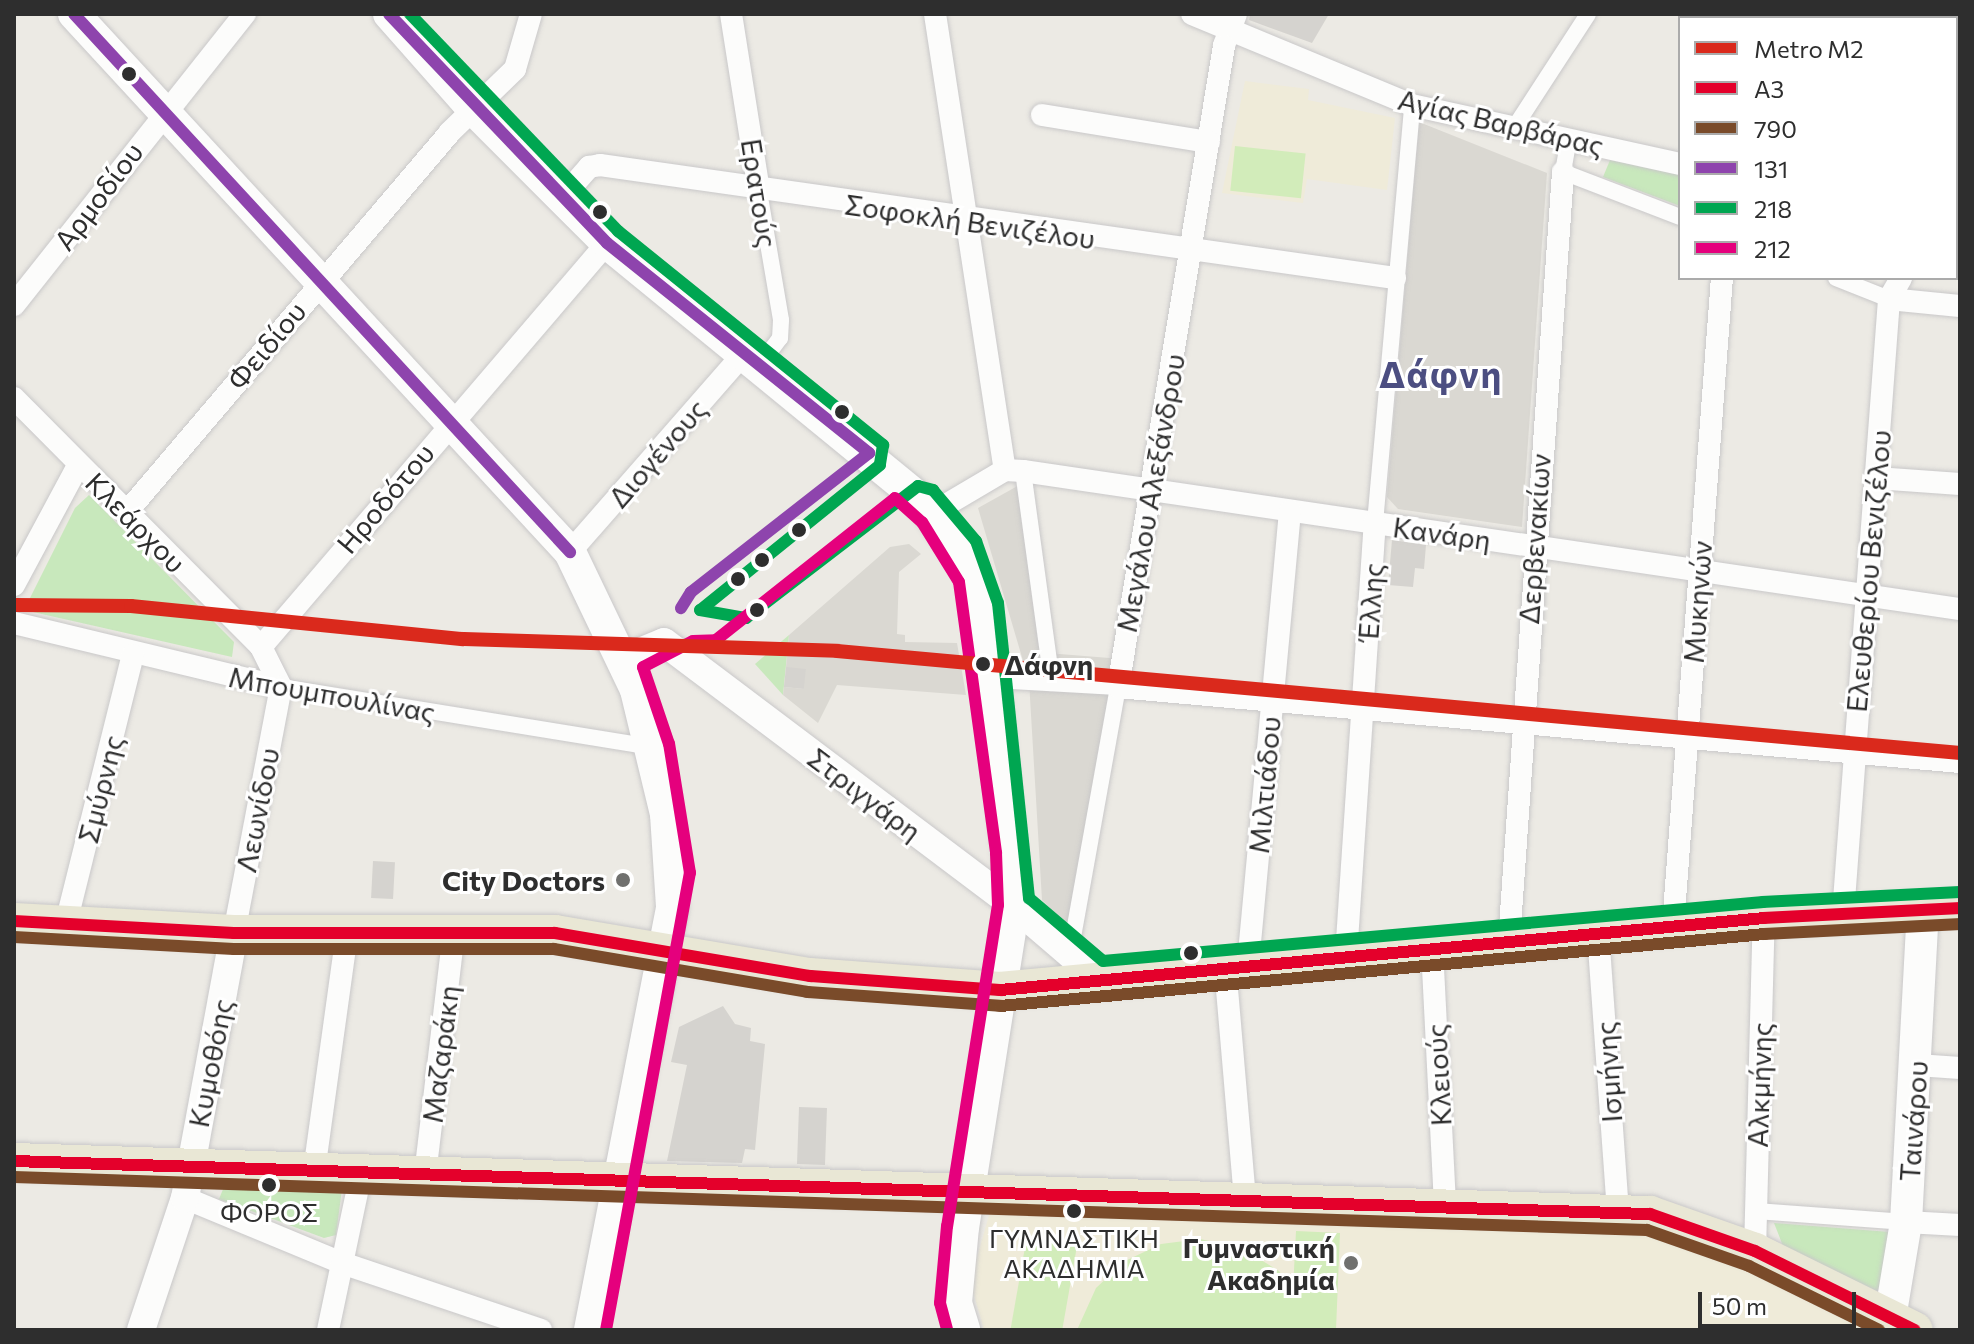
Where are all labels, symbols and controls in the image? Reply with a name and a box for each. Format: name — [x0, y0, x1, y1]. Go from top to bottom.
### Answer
legend — [1678, 16, 1958, 280]
text: Metro Μ2 — [1754, 34, 1864, 63]
unlabelled marker — [121, 66, 137, 82]
text: Α3 — [1754, 74, 1784, 103]
street label: Αγίας Βαρβάρας — [1395, 82, 1607, 162]
text: 790 — [1754, 114, 1797, 143]
street label: Αρμοδίου — [47, 135, 149, 257]
street label: Ερατούς — [735, 136, 785, 250]
text: 131 — [1754, 154, 1788, 183]
street label: Σοφοκλή Βενιζέλου — [843, 187, 1097, 255]
text: 218 — [1754, 194, 1792, 223]
unlabelled marker — [592, 204, 608, 220]
text: 212 — [1754, 234, 1791, 263]
street label: Φειδίου — [220, 294, 312, 396]
street label: Μεγάλου Αλεξάνδρου — [1109, 351, 1191, 635]
district label: Δάφνη — [1379, 352, 1503, 396]
street label: Διογένους — [601, 392, 713, 514]
unlabelled marker — [834, 404, 850, 420]
street label: Ελευθερίου Βενιζέλου — [1839, 428, 1897, 714]
street label: Ηροδότου — [329, 436, 441, 560]
street label: Δερβενακίων — [1511, 453, 1557, 625]
street label: Κλεάρχου — [79, 465, 193, 579]
street label: Κανάρη — [1391, 510, 1493, 556]
unlabelled marker — [791, 522, 807, 538]
street label: Μυκηνών — [1676, 540, 1718, 664]
unlabelled marker — [754, 552, 770, 568]
street label: Έλλης — [1351, 562, 1389, 642]
unlabelled marker — [730, 571, 746, 587]
unlabelled marker — [749, 602, 765, 618]
place label: Δάφνη — [1004, 647, 1093, 681]
marker: Δάφνη — [969, 650, 997, 678]
street label: Μπουμπουλίνας — [226, 659, 438, 729]
street label: Μιλτιάδου — [1241, 715, 1287, 855]
street label: Σμύρνης — [70, 732, 130, 846]
street label: Στριγγάρη — [802, 741, 928, 847]
street label: Λεωνίδου — [228, 745, 286, 875]
place label: City Doctors — [442, 863, 605, 897]
marker: City Doctors — [612, 869, 634, 891]
unlabelled marker — [1183, 945, 1199, 961]
street label: Μαζαράκη — [415, 983, 465, 1125]
street label: Κυμοθόης — [181, 996, 239, 1130]
street label: Ισμήνης — [1588, 1020, 1628, 1124]
street label: Αλκμήνης — [1740, 1022, 1778, 1148]
street label: Κλειούς — [1419, 1023, 1457, 1127]
street label: Ταινάρου — [1892, 1060, 1934, 1182]
marker: ΦΟΡΟΣ — [261, 1177, 277, 1193]
place label: ΦΟΡΟΣ — [220, 1196, 318, 1228]
marker: ΓΥΜΝΑΣΤΙΚΗ ΑΚΑΔΗΜΙΑ — [1066, 1203, 1082, 1219]
place label: ΓΥΜΝΑΣΤΙΚΗ ΑΚΑΔΗΜΙΑ — [989, 1222, 1159, 1284]
place label: Γυμναστική Ακαδημία — [1183, 1230, 1335, 1296]
marker: Γυμναστική Ακαδημία — [1342, 1254, 1360, 1272]
scale bar — [1702, 1276, 1860, 1326]
text: 50 m — [1712, 1291, 1767, 1320]

